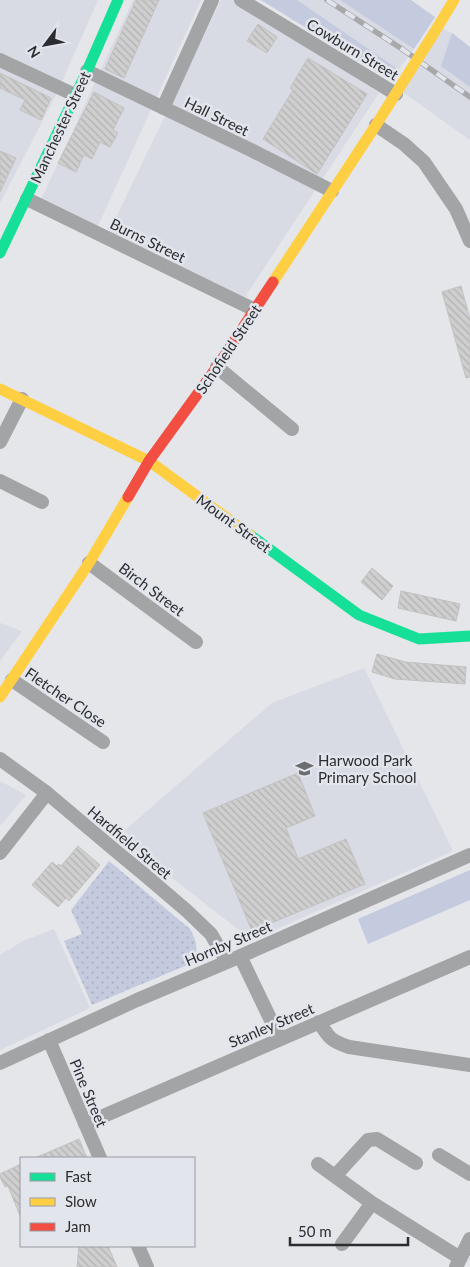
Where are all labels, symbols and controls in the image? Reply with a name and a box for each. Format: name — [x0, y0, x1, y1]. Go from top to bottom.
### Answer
street label: Cowburn Street — [304, 15, 403, 84]
north arrow — [20, 20, 70, 70]
text: N — [23, 43, 44, 61]
street label: Manchester Street — [26, 68, 94, 186]
street label: Hall Street — [182, 93, 253, 140]
street label: Burns Street — [107, 214, 189, 266]
street label: Schofield Street — [192, 300, 265, 397]
street label: Mount Street — [193, 490, 275, 556]
street label: Birch Street — [116, 559, 189, 620]
street label: Fletcher Close — [22, 663, 110, 731]
place label: Harwood Park Primary School — [318, 751, 417, 786]
school or university icon: Harwood Park Primary School — [294, 759, 314, 779]
street label: Hardfield Street — [84, 802, 176, 883]
street label: Hornby Street — [182, 916, 275, 969]
street label: Stanley Street — [226, 999, 317, 1051]
street label: Pine Street — [67, 1056, 112, 1130]
legend — [20, 1157, 195, 1247]
text: Fast — [65, 1167, 92, 1185]
text: Slow — [65, 1192, 97, 1210]
scale bar — [290, 1214, 408, 1246]
text: Jam — [65, 1217, 91, 1235]
text: 50 m — [298, 1222, 332, 1240]

